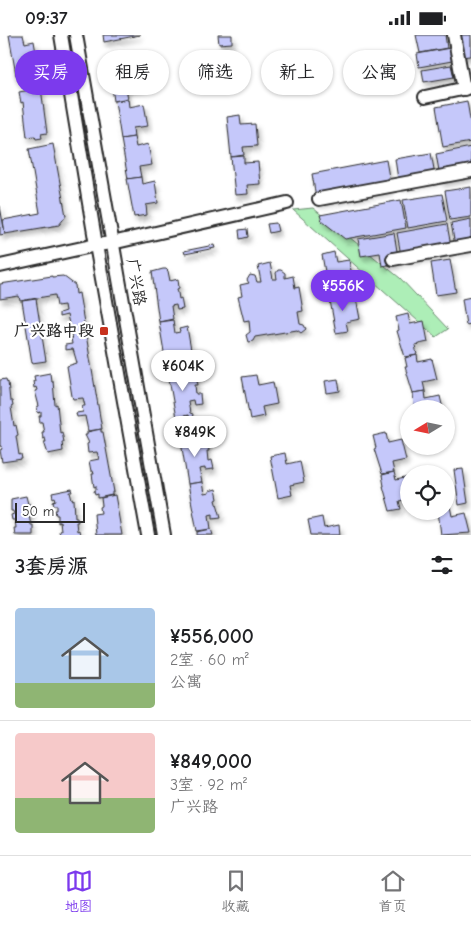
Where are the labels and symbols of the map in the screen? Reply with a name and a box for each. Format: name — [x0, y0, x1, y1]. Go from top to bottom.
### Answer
street label: 广兴路 — [123, 257, 149, 307]
pin: ¥556K — [308, 269, 378, 312]
place label: 广兴路中段 — [14, 322, 94, 340]
marker: 广兴路中段 — [98, 325, 110, 337]
pin: ¥604K — [148, 349, 218, 392]
north arrow — [400, 400, 455, 455]
pin: ¥849K — [160, 415, 230, 458]
scale bar — [15, 500, 85, 523]

